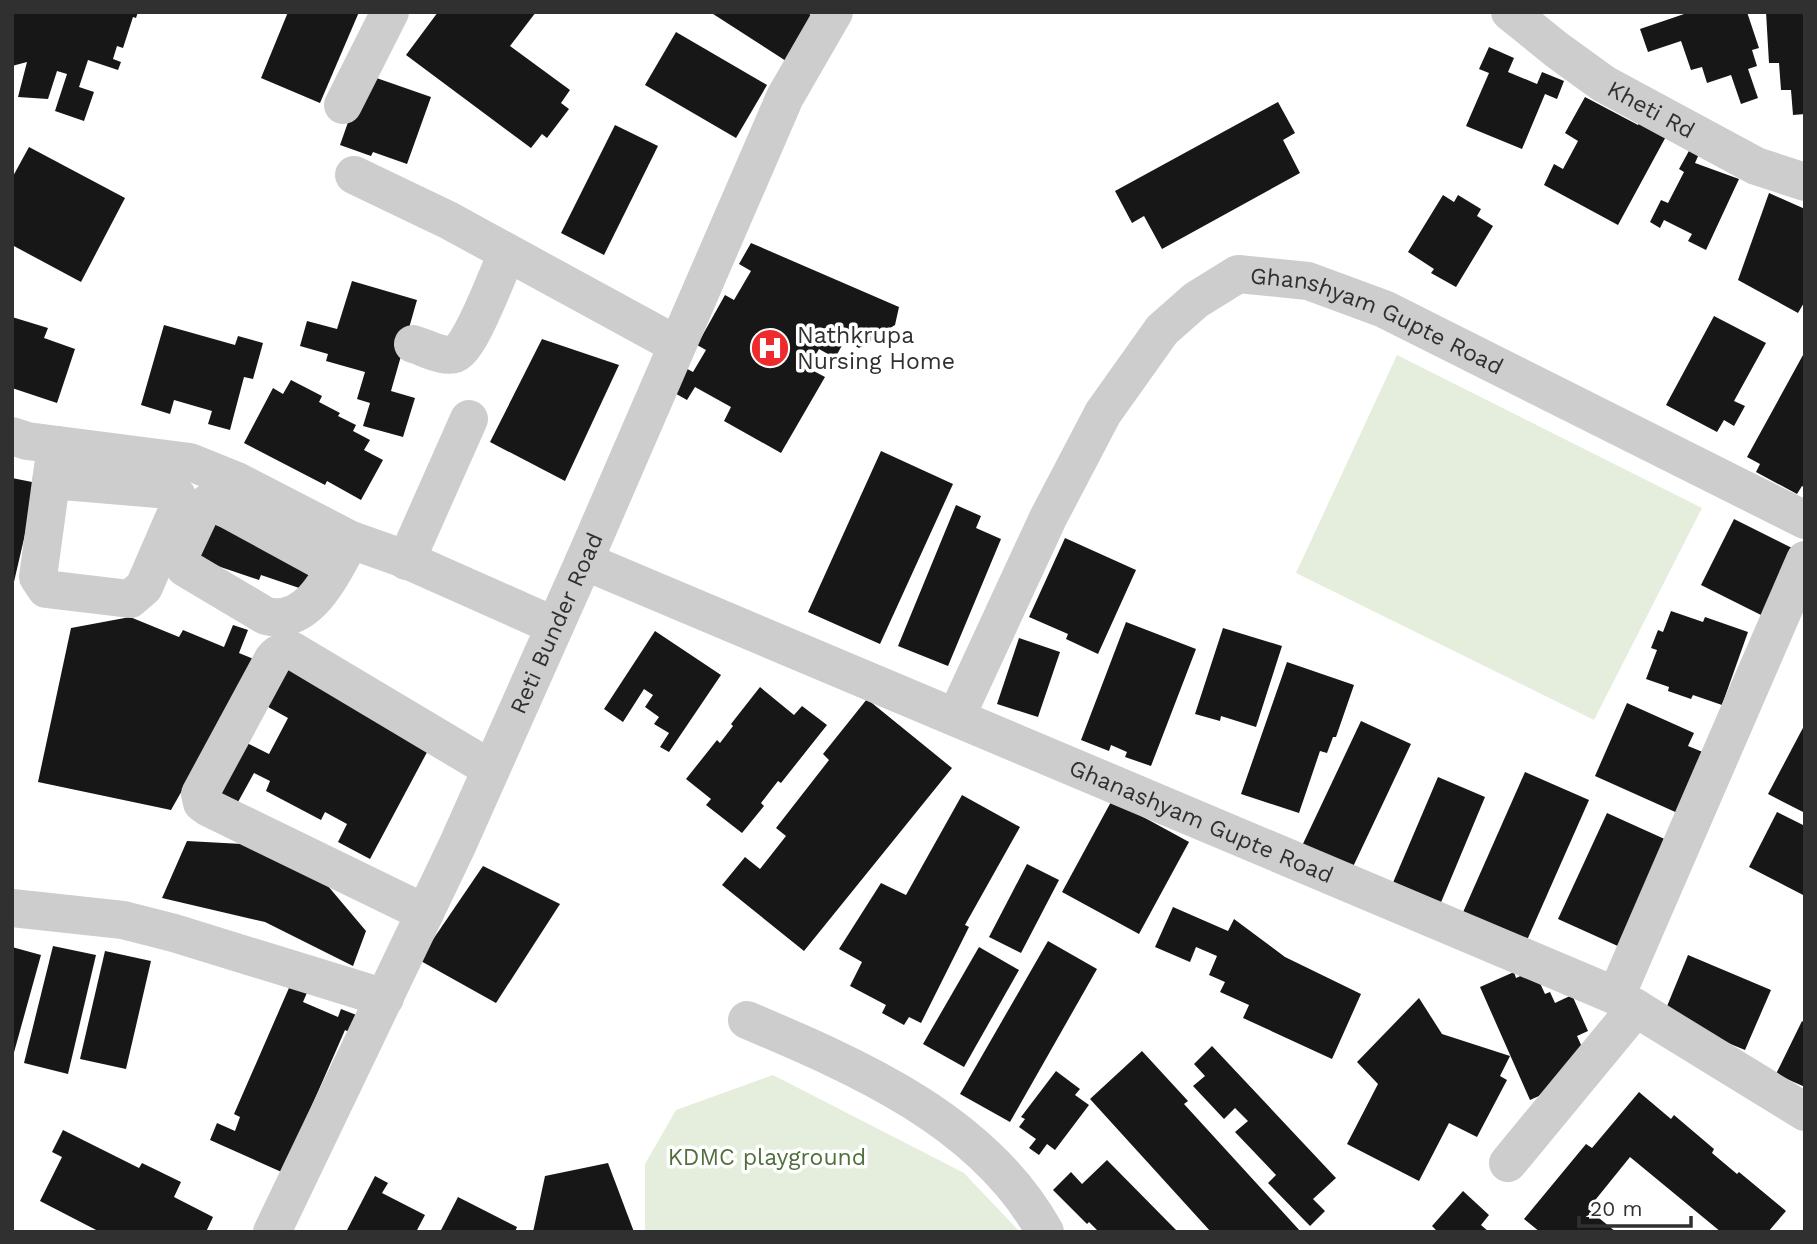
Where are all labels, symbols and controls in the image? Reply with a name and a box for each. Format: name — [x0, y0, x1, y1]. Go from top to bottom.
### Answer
street label: Kheti Rd — [1603, 75, 1699, 144]
street label: Ghanshyam Gupte Road — [1249, 262, 1507, 380]
place label: Nathkrupa Nursing Home — [797, 322, 955, 375]
hospital icon: Nathkrupa Nursing Home — [749, 327, 791, 369]
street label: Reti Bunder Road — [505, 529, 609, 718]
street label: Ghanashyam Gupte Road — [1065, 754, 1337, 889]
park label: KDMC playground — [668, 1144, 866, 1171]
scale bar — [1579, 1184, 1691, 1228]
text: 20 m — [1590, 1196, 1642, 1221]

